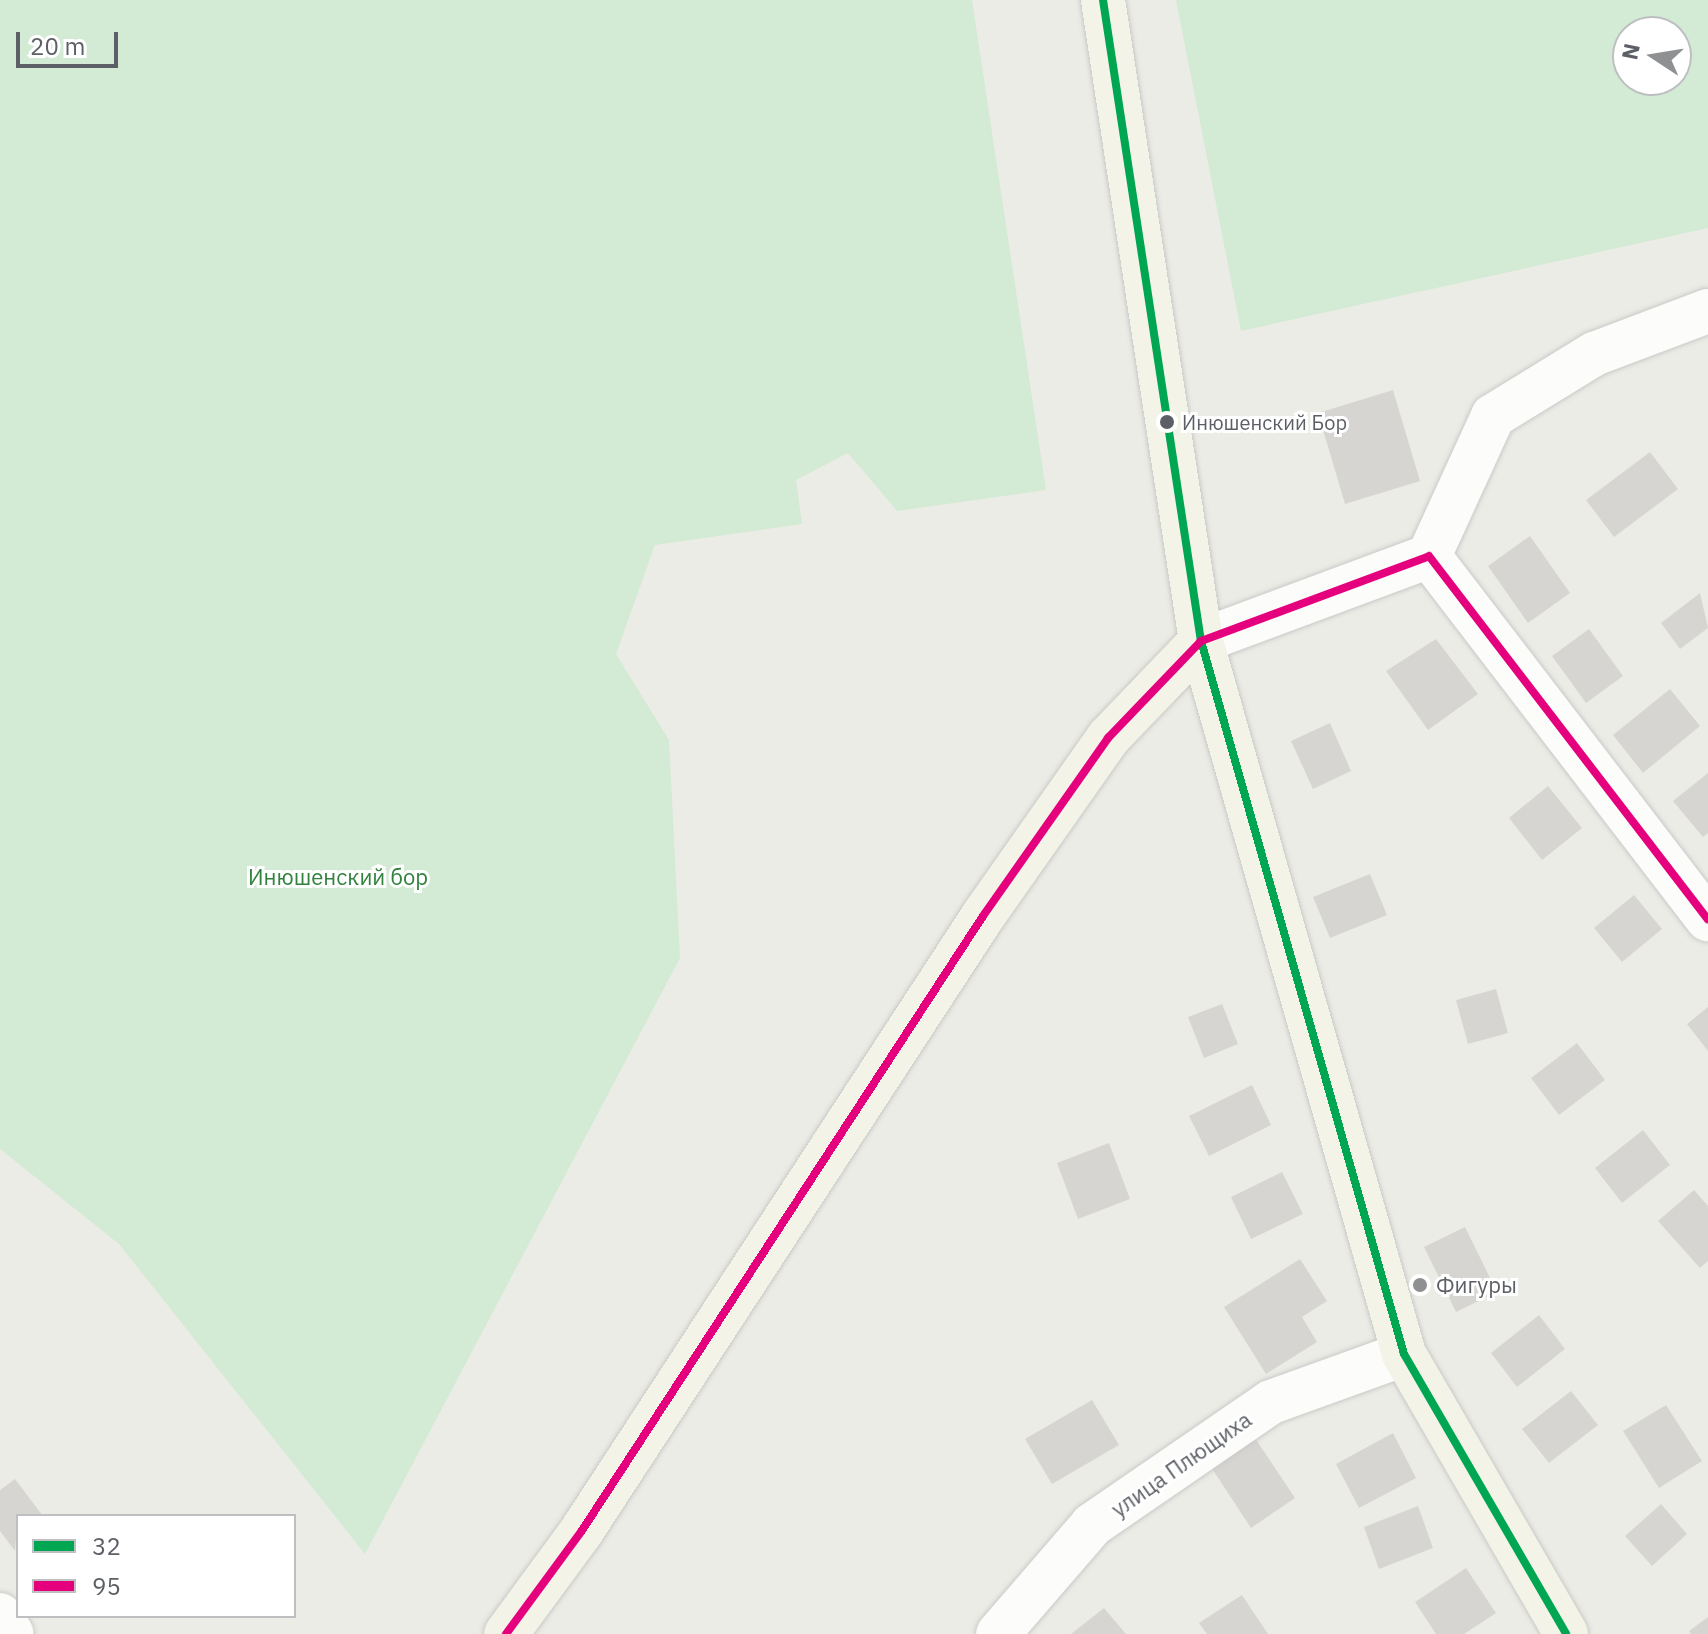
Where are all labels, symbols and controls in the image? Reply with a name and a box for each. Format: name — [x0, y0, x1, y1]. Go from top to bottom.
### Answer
scale bar — [20, 16, 122, 66]
north arrow — [1612, 16, 1692, 96]
text: 20 m — [30, 30, 85, 62]
text: N — [1614, 41, 1646, 62]
place label: Инюшенский Бор — [1182, 410, 1347, 434]
marker: Инюшенский Бор — [1159, 414, 1175, 430]
park label: Инюшенский бор — [248, 864, 428, 890]
place label: Фигуры — [1436, 1272, 1517, 1298]
marker: Фигуры — [1411, 1276, 1429, 1294]
street label: улица Плющиха — [1106, 1406, 1256, 1522]
legend — [16, 1514, 296, 1618]
text: 32 — [92, 1530, 121, 1562]
text: 95 — [92, 1570, 121, 1602]

